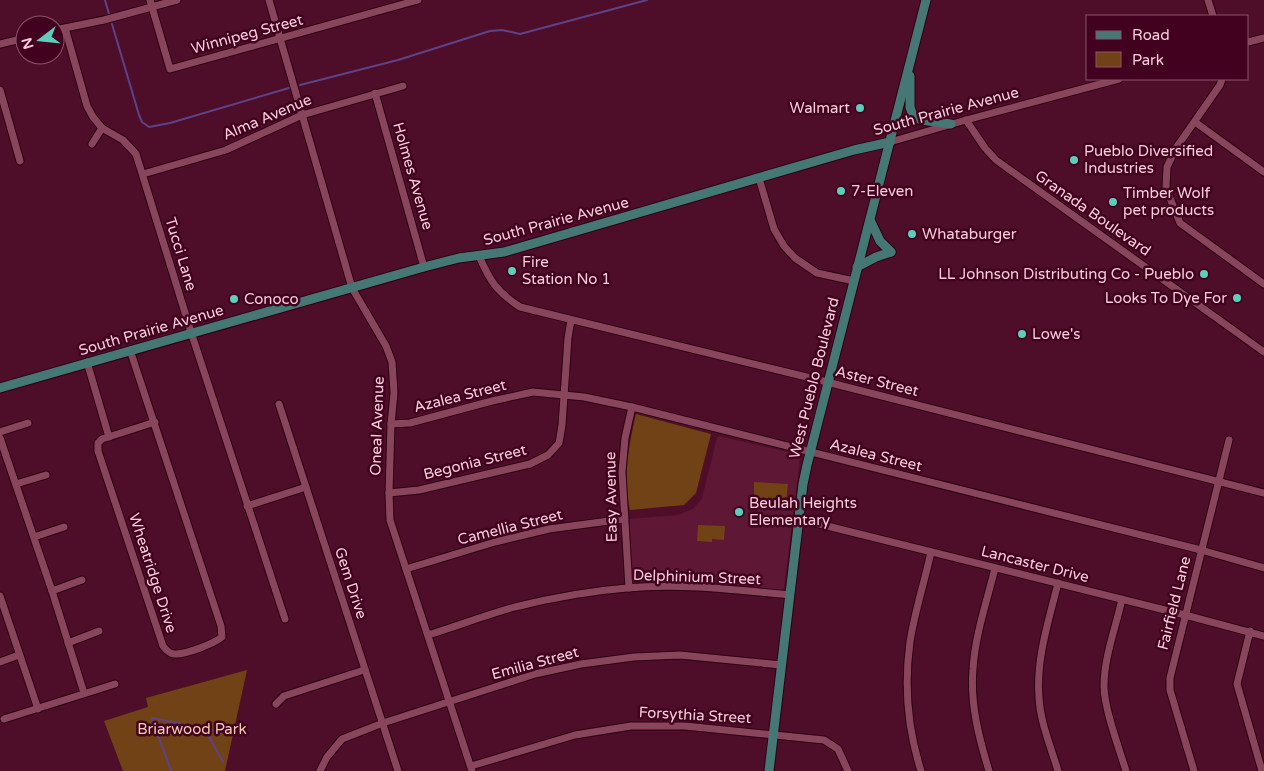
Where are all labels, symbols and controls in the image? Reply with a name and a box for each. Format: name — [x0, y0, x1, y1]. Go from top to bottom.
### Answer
street label: Winnipeg Street — [189, 10, 305, 58]
north arrow — [15, 15, 65, 65]
legend — [1086, 15, 1249, 80]
text: Road — [1132, 26, 1170, 44]
text: N — [18, 36, 38, 51]
text: Park — [1132, 51, 1164, 69]
street label: South Prairie Avenue — [871, 83, 1021, 139]
street label: Alma Avenue — [220, 90, 314, 144]
place label: Walmart — [790, 99, 850, 117]
marker: Walmart — [854, 102, 866, 114]
street label: Holmes Avenue — [389, 120, 437, 232]
place label: Pueblo Diversified Industries — [1084, 142, 1213, 177]
marker: Pueblo Diversified Industries — [1068, 154, 1080, 166]
street label: Granada Boulevard — [1032, 166, 1154, 260]
place label: 7-Eleven — [851, 182, 913, 200]
place label: Timber Wolf pet products — [1123, 184, 1214, 219]
marker: 7-Eleven — [835, 185, 847, 197]
street label: South Prairie Avenue — [481, 193, 631, 249]
marker: Timber Wolf pet products — [1107, 196, 1119, 208]
street label: Tucci Lane — [161, 215, 201, 293]
place label: Whataburger — [922, 225, 1017, 243]
marker: Whataburger — [906, 228, 918, 240]
place label: Fire Station No 1 — [522, 253, 611, 288]
marker: Fire Station No 1 — [506, 265, 518, 277]
place label: LL Johnson Distributing Co - Pueblo — [938, 265, 1194, 283]
marker: LL Johnson Distributing Co - Pueblo — [1198, 268, 1210, 280]
place label: Looks To Dye For — [1105, 289, 1227, 307]
place label: Conoco — [244, 290, 299, 308]
marker: Looks To Dye For — [1231, 292, 1243, 304]
marker: Conoco — [228, 293, 240, 305]
street label: West Pueblo Boulevard — [785, 295, 843, 461]
street label: South Prairie Avenue — [77, 301, 225, 359]
place label: Lowe's — [1032, 325, 1080, 343]
marker: Lowe's — [1016, 328, 1028, 340]
street label: Aster Street — [834, 362, 921, 400]
street label: Oneal Avenue — [366, 376, 388, 476]
street label: Azalea Street — [412, 376, 508, 416]
street label: Azalea Street — [828, 435, 924, 475]
street label: Begonia Street — [422, 440, 529, 483]
street label: Easy Avenue — [601, 452, 621, 542]
place label: Beulah Heights Elementary — [749, 494, 857, 529]
street label: Camellia Street — [456, 505, 565, 549]
marker: Beulah Heights Elementary — [733, 506, 745, 518]
street label: Wheatridge Drive — [125, 511, 181, 635]
street label: Lancaster Drive — [979, 542, 1091, 586]
street label: Gem Drive — [331, 545, 371, 621]
street label: Fairfield Lane — [1154, 554, 1194, 652]
street label: Delphinium Street — [633, 566, 762, 588]
street label: Emilia Street — [489, 643, 581, 683]
street label: Forsythia Street — [638, 703, 752, 727]
park label: Briarwood Park — [137, 720, 247, 738]

